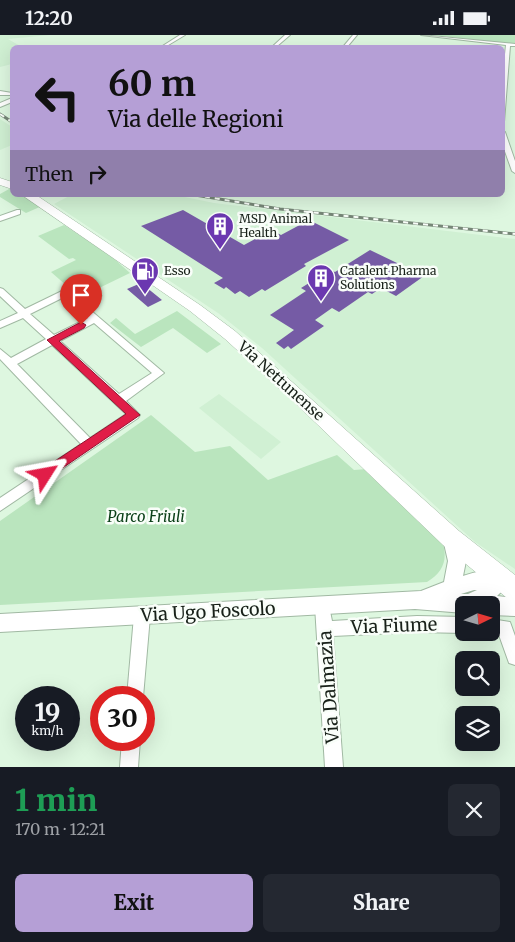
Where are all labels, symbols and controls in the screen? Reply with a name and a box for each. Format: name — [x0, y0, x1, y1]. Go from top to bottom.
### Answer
text: 12:20 — [25, 6, 73, 30]
text: 60 m — [108, 62, 196, 106]
icon: left — [25, 65, 90, 130]
text: Via delle Regioni — [108, 105, 284, 133]
icon: right — [83, 160, 111, 188]
text: Then — [25, 162, 73, 186]
building icon: MSD Animal Health — [205, 211, 235, 250]
place label: MSD Animal Health — [239, 211, 312, 240]
fuel station icon: Esso — [130, 256, 160, 295]
place label: Esso — [164, 263, 191, 278]
building icon: Catalent Pharma Solutions — [306, 263, 336, 302]
place label: Catalent Pharma Solutions — [340, 263, 437, 292]
pin — [60, 274, 102, 325]
icon: arrive — [67, 281, 95, 309]
street label: Via Nettunense — [233, 336, 329, 425]
position arrow — [18, 448, 70, 500]
park label: Parco Friuli — [107, 507, 185, 526]
street label: Via Ugo Foscolo — [139, 596, 276, 627]
north arrow — [455, 596, 500, 641]
map controls — [455, 596, 500, 751]
street label: Via Fiume — [349, 612, 438, 639]
street label: Via Dalmazia — [313, 629, 344, 745]
button: search — [455, 651, 500, 696]
speed limit sign: 30 — [90, 686, 155, 751]
text: 19 — [35, 696, 60, 728]
button: layers — [455, 706, 500, 751]
text: km/h — [32, 723, 63, 738]
text: 1 min — [15, 781, 97, 819]
button: close — [448, 784, 500, 836]
text: 170 m · 12:21 — [15, 819, 105, 839]
button: Exit — [15, 874, 253, 932]
button: Share — [263, 874, 500, 932]

